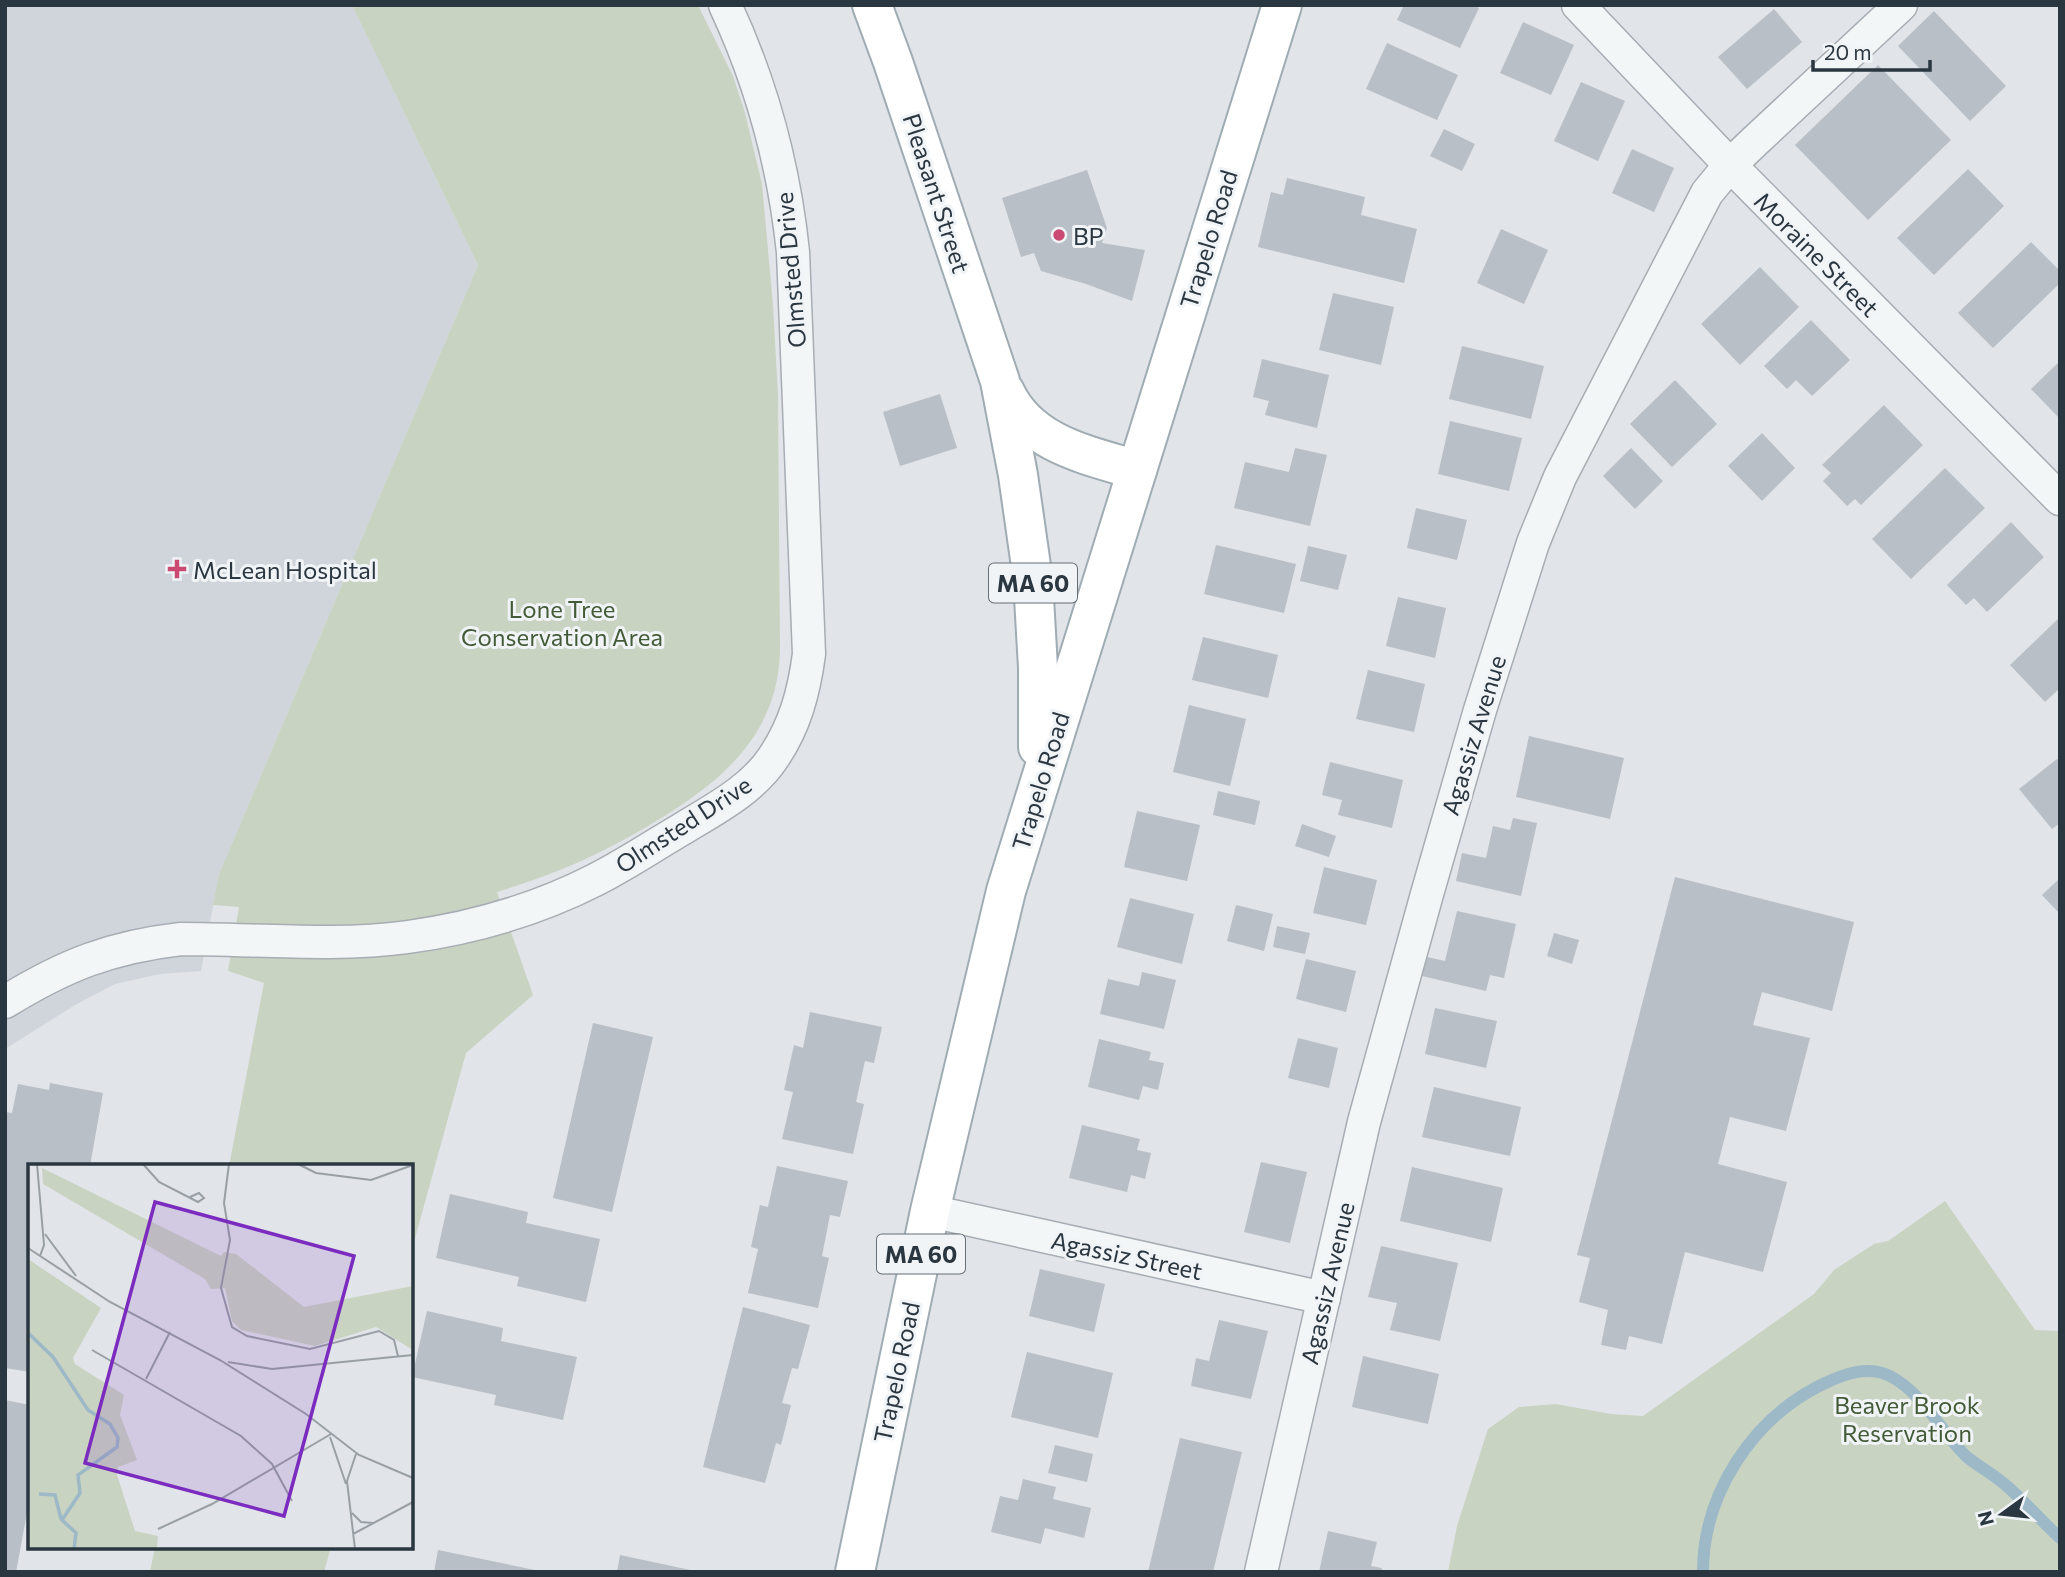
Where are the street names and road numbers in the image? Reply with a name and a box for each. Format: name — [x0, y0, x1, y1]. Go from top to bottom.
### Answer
street label: Pleasant Street — [898, 110, 976, 277]
street label: Trapelo Road — [1173, 166, 1243, 312]
street label: Moraine Street — [1749, 186, 1885, 322]
street label: Olmsted Drive — [769, 191, 811, 349]
road number: MA 60 — [989, 564, 1077, 603]
street label: Agassiz Avenue — [1435, 651, 1511, 819]
street label: Trapelo Road — [1005, 708, 1075, 854]
street label: Olmsted Drive — [610, 769, 756, 879]
street label: Agassiz Avenue — [1294, 1199, 1360, 1367]
street label: Agassiz Street — [1049, 1225, 1205, 1285]
road number: MA 60 — [877, 1234, 965, 1274]
street label: Trapelo Road — [867, 1299, 925, 1445]

